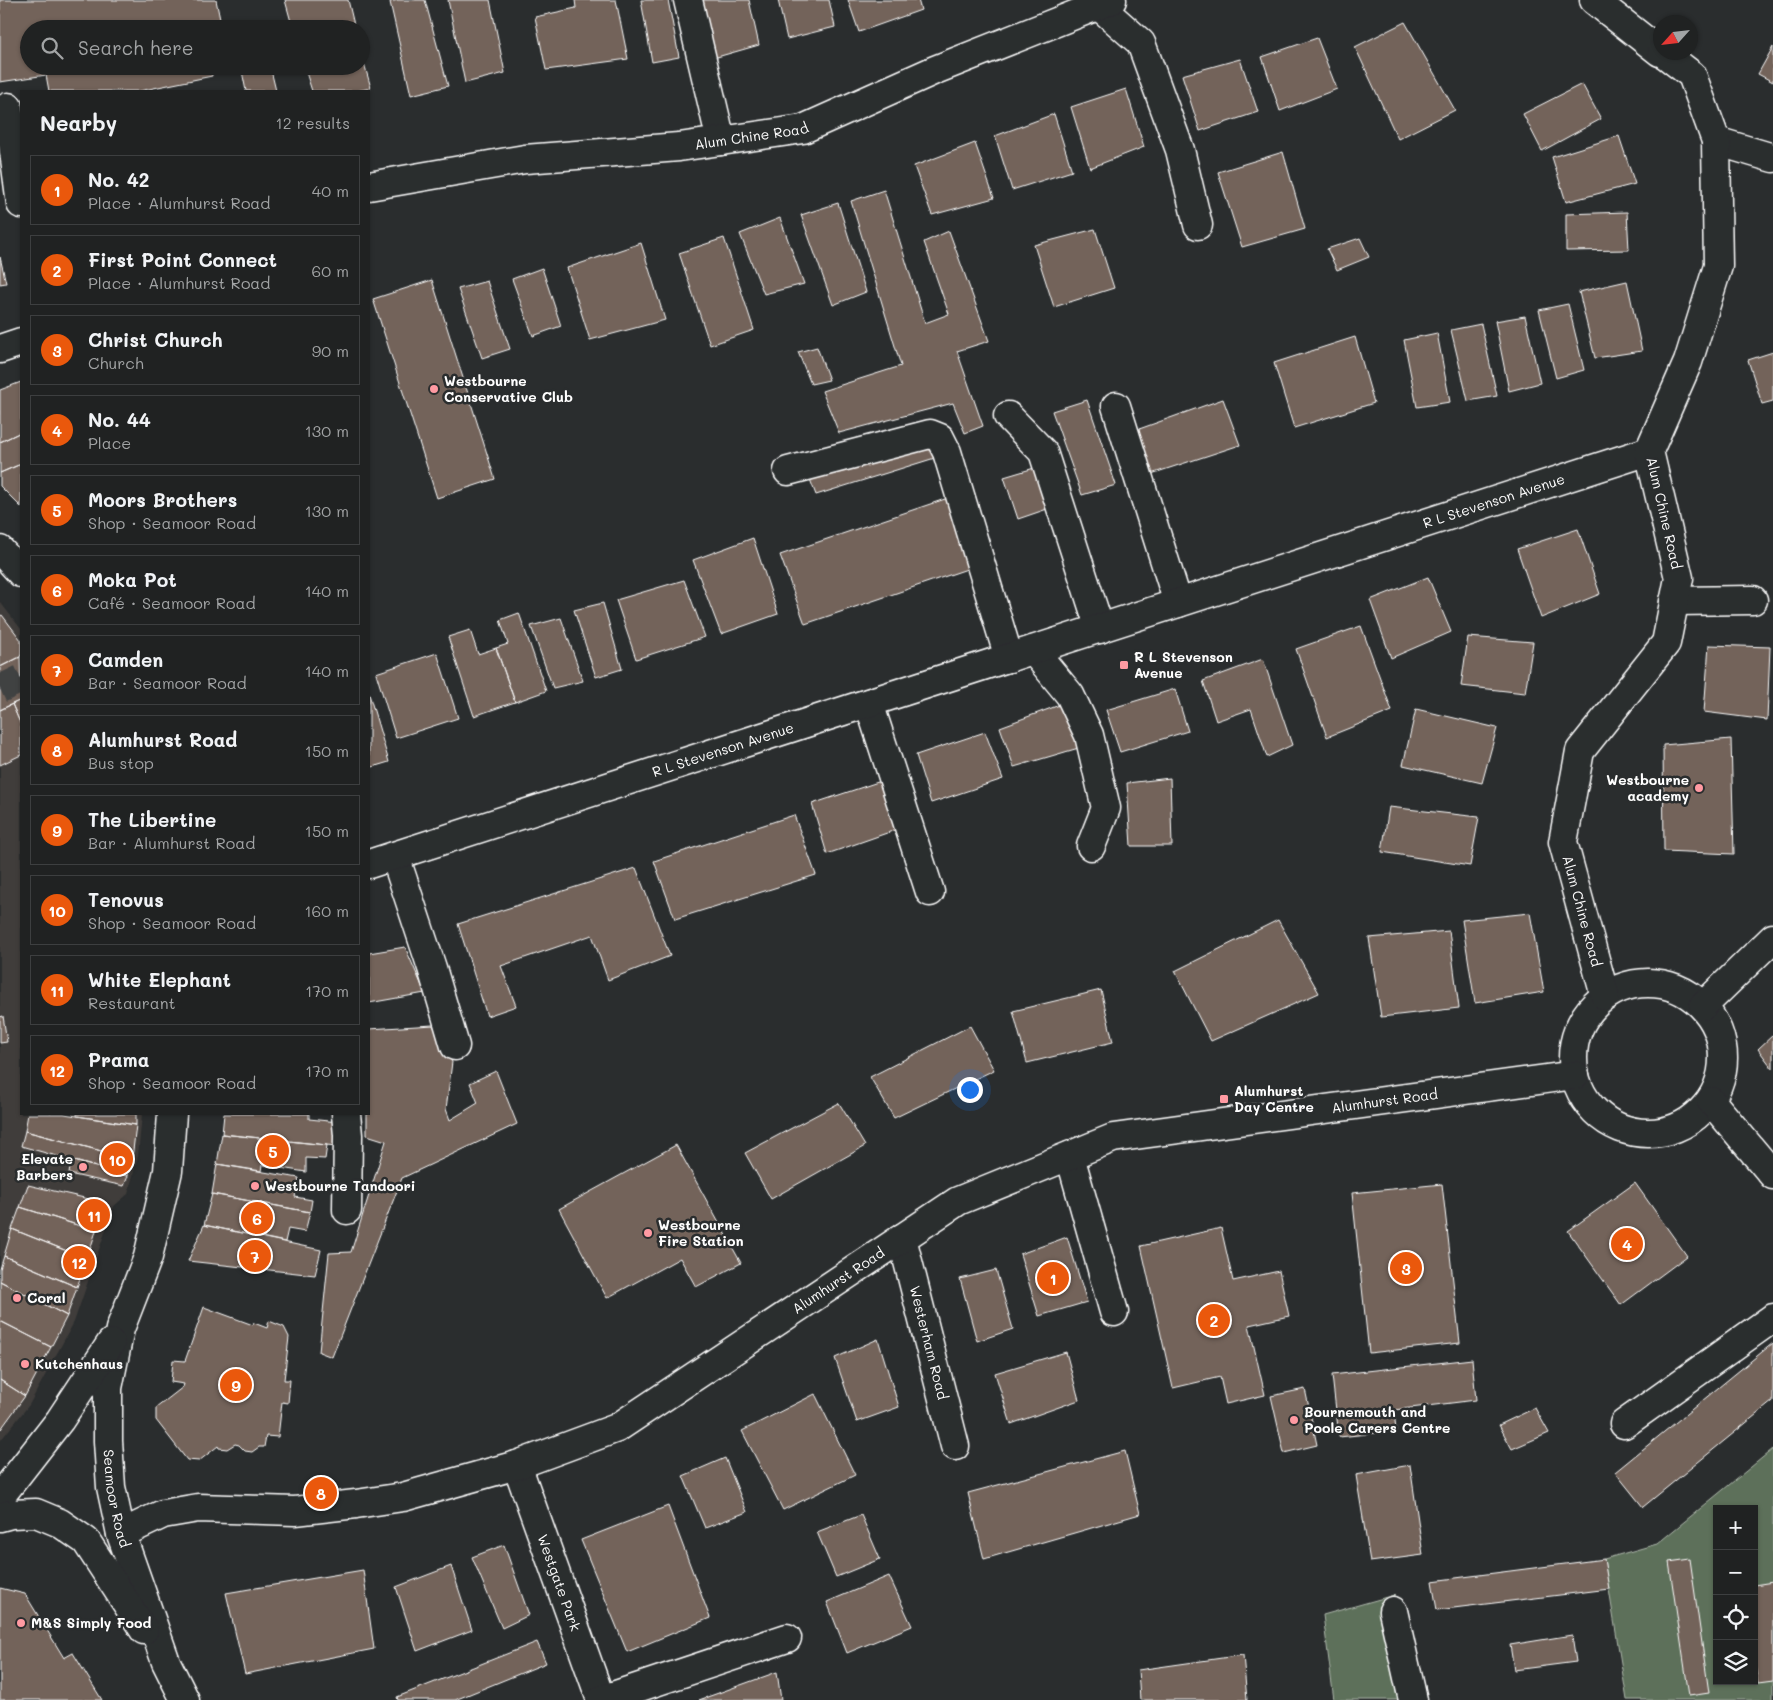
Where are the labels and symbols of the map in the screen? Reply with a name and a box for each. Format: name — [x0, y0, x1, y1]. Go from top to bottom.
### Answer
north arrow — [1653, 15, 1698, 60]
street label: Alum Chine Road — [693, 118, 812, 154]
place label: Westbourne Conservative Club — [444, 371, 573, 406]
marker: Westbourne Conservative Club — [428, 383, 440, 395]
street label: Alum Chine Road — [1642, 455, 1687, 571]
street label: R L Stevenson Avenue — [1421, 469, 1567, 532]
place label: R L Stevenson Avenue — [1134, 647, 1233, 682]
marker: R L Stevenson Avenue — [1118, 659, 1130, 671]
street label: R L Stevenson Avenue — [650, 718, 796, 781]
place label: Westbourne academy — [1606, 770, 1689, 805]
marker: Westbourne academy — [1693, 782, 1705, 794]
street label: Alum Chine Road — [1558, 853, 1607, 969]
your location — [957, 1077, 983, 1103]
place label: Alumhurst Day Centre — [1234, 1081, 1314, 1116]
street label: Alumhurst Road — [1330, 1084, 1439, 1117]
marker: Alumhurst Day Centre — [1218, 1093, 1230, 1105]
pin: 5 — [257, 1132, 289, 1170]
pin: 10 — [101, 1140, 133, 1178]
place label: Elevate Barbers — [16, 1149, 73, 1184]
marker: Elevate Barbers — [77, 1161, 89, 1173]
place label: Westbourne Tandoori — [265, 1176, 415, 1195]
marker: Westbourne Tandoori — [249, 1180, 261, 1192]
pin: 11 — [78, 1196, 110, 1234]
pin: 6 — [241, 1199, 273, 1237]
place label: Westbourne Fire Station — [658, 1215, 743, 1250]
pin: 4 — [1611, 1225, 1643, 1263]
marker: Westbourne Fire Station — [642, 1227, 654, 1239]
pin: 7 — [239, 1237, 271, 1275]
pin: 12 — [63, 1243, 95, 1281]
street label: Alumhurst Road — [788, 1243, 888, 1318]
pin: 3 — [1390, 1249, 1422, 1287]
pin: 1 — [1037, 1259, 1069, 1297]
street label: Westerham Road — [906, 1284, 953, 1402]
place label: Coral — [27, 1288, 66, 1307]
marker: Coral — [11, 1292, 23, 1304]
pin: 2 — [1198, 1301, 1230, 1339]
place label: Kutchenhaus — [35, 1354, 123, 1373]
marker: Kutchenhaus — [19, 1358, 31, 1370]
pin: 9 — [220, 1366, 252, 1404]
place label: Bournemouth and Poole Carers Centre — [1304, 1402, 1450, 1437]
marker: Bournemouth and Poole Carers Centre — [1288, 1414, 1300, 1426]
street label: Seamoor Road — [100, 1449, 135, 1550]
pin: 8 — [305, 1474, 337, 1512]
street label: Westgate Park — [533, 1531, 586, 1634]
place label: M&S Simply Food — [31, 1613, 151, 1632]
marker: M&S Simply Food — [15, 1617, 27, 1629]

